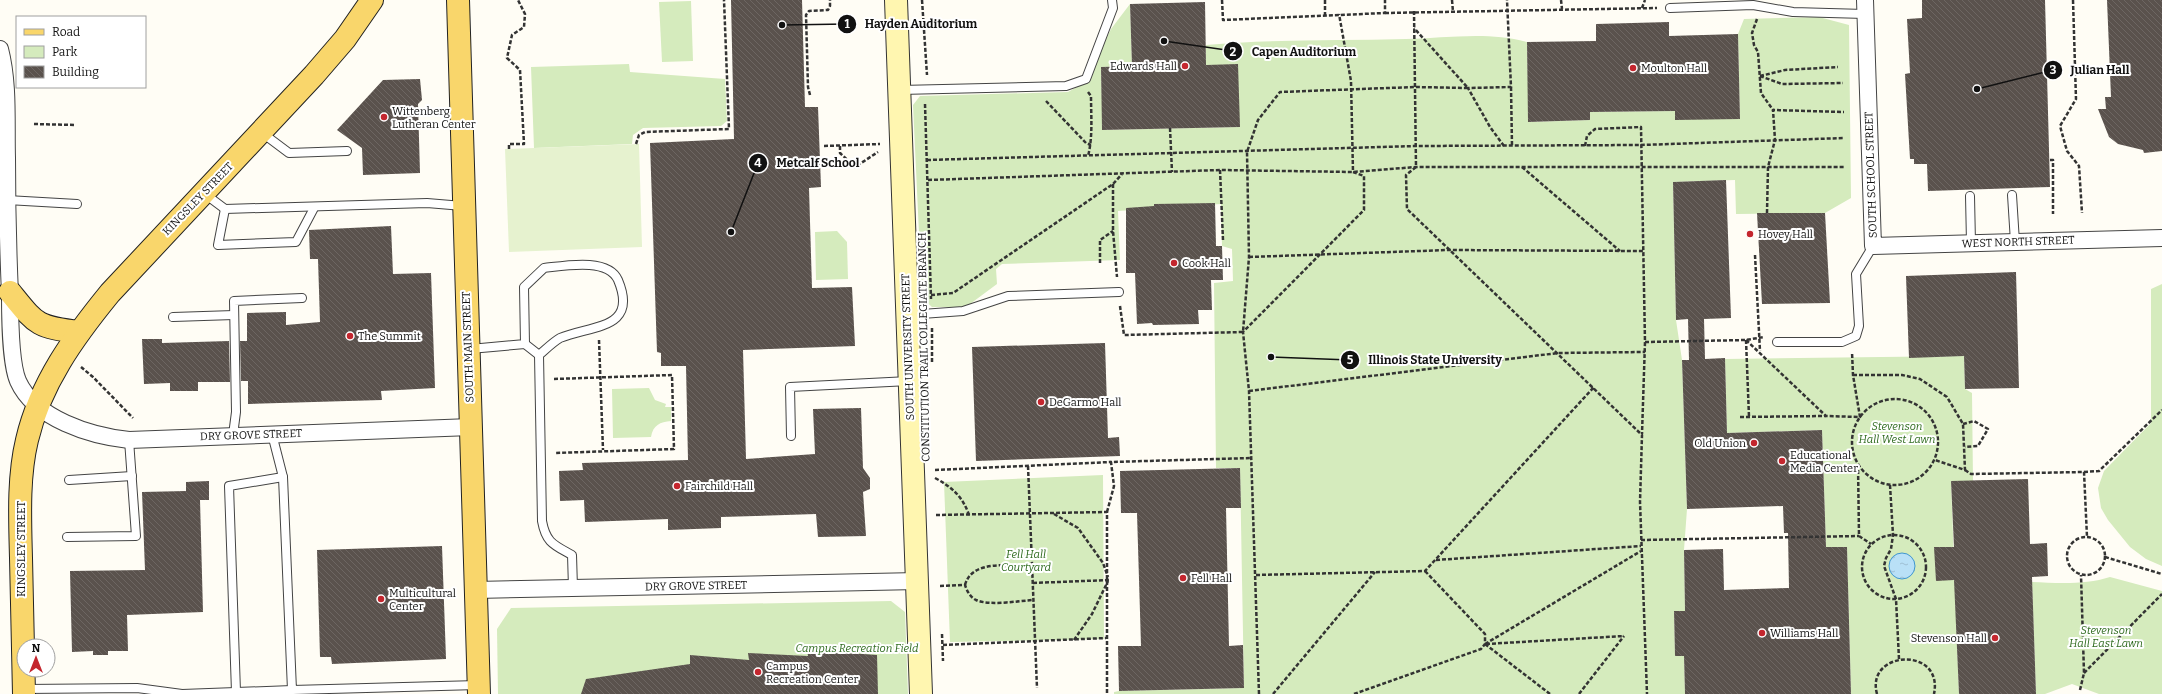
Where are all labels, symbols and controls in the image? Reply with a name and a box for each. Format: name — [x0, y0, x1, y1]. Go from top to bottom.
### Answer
callout: Hayden Auditorium — [837, 12, 985, 36]
legend — [16, 16, 146, 88]
text: 1 — [844, 17, 850, 31]
text: Hayden Auditorium — [865, 17, 978, 31]
text: Road — [52, 25, 80, 39]
callout: Capen Auditorium — [1223, 39, 1364, 63]
text: Park — [52, 45, 78, 59]
text: 2 — [1230, 45, 1237, 59]
text: Capen Auditorium — [1252, 45, 1357, 59]
callout: Julian Hall — [2043, 58, 2138, 82]
place label: Edwards Hall — [1110, 60, 1177, 73]
marker: Edwards Hall — [1180, 61, 1190, 71]
place label: Moulton Hall — [1641, 62, 1707, 75]
marker: Moulton Hall — [1628, 63, 1638, 73]
text: 3 — [2050, 63, 2057, 77]
text: Julian Hall — [2069, 63, 2130, 77]
text: Building — [52, 65, 99, 79]
place label: Wittenberg Lutheran Center — [392, 105, 476, 131]
street label: SOUTH SCHOOL STREET — [1862, 111, 1880, 238]
marker: Wittenberg Lutheran Center — [379, 112, 389, 122]
callout: Metcalf School — [748, 151, 867, 175]
text: 4 — [754, 156, 762, 170]
text: Metcalf School — [776, 156, 860, 170]
street label: KINGSLEY STREET — [160, 160, 236, 238]
place label: Hovey Hall — [1758, 228, 1813, 241]
marker: Hovey Hall — [1745, 229, 1755, 239]
street label: CONSTITUTION TRAIL COLLEGIATE BRANCH — [915, 232, 933, 462]
street label: WEST NORTH STREET — [1961, 234, 2075, 250]
place label: Cook Hall — [1182, 257, 1231, 270]
marker: Cook Hall — [1169, 258, 1179, 268]
street label: SOUTH UNIVERSITY STREET — [899, 273, 917, 421]
street label: SOUTH MAIN STREET — [460, 291, 476, 403]
place label: The Summit — [358, 330, 421, 343]
marker: The Summit — [345, 331, 355, 341]
callout: Illinois State University — [1340, 348, 1510, 372]
text: 5 — [1347, 353, 1354, 367]
text: Illinois State University — [1368, 353, 1502, 367]
place label: DeGarmo Hall — [1049, 396, 1122, 409]
marker: DeGarmo Hall — [1036, 397, 1046, 407]
park label: Stevenson Hall West Lawn — [1859, 420, 1936, 446]
street label: DRY GROVE STREET — [200, 427, 303, 443]
place label: Old Union — [1694, 437, 1746, 450]
marker: Old Union — [1749, 438, 1759, 448]
place label: Educational Media Center — [1790, 449, 1858, 475]
marker: Educational Media Center — [1777, 456, 1787, 466]
place label: Fairchild Hall — [685, 480, 753, 493]
marker: Fairchild Hall — [672, 481, 682, 491]
street label: KINGSLEY STREET — [15, 501, 28, 597]
park label: Fell Hall Courtyard — [1001, 548, 1052, 574]
place label: Fell Hall — [1191, 572, 1232, 585]
marker: Fell Hall — [1178, 573, 1188, 583]
street label: DRY GROVE STREET — [645, 579, 748, 593]
place label: Multicultural Center — [389, 587, 456, 613]
marker: Multicultural Center — [376, 594, 386, 604]
park label: Stevenson Hall East Lawn — [2069, 624, 2143, 650]
place label: Williams Hall — [1770, 627, 1838, 640]
marker: Williams Hall — [1757, 628, 1767, 638]
place label: Stevenson Hall — [1911, 632, 1987, 645]
marker: Stevenson Hall — [1990, 633, 2000, 643]
north arrow — [16, 638, 56, 678]
text: N — [32, 642, 41, 655]
park label: Campus Recreation Field — [796, 642, 919, 655]
place label: Campus Recreation Center — [766, 660, 859, 686]
marker: Campus Recreation Center — [753, 667, 763, 677]

